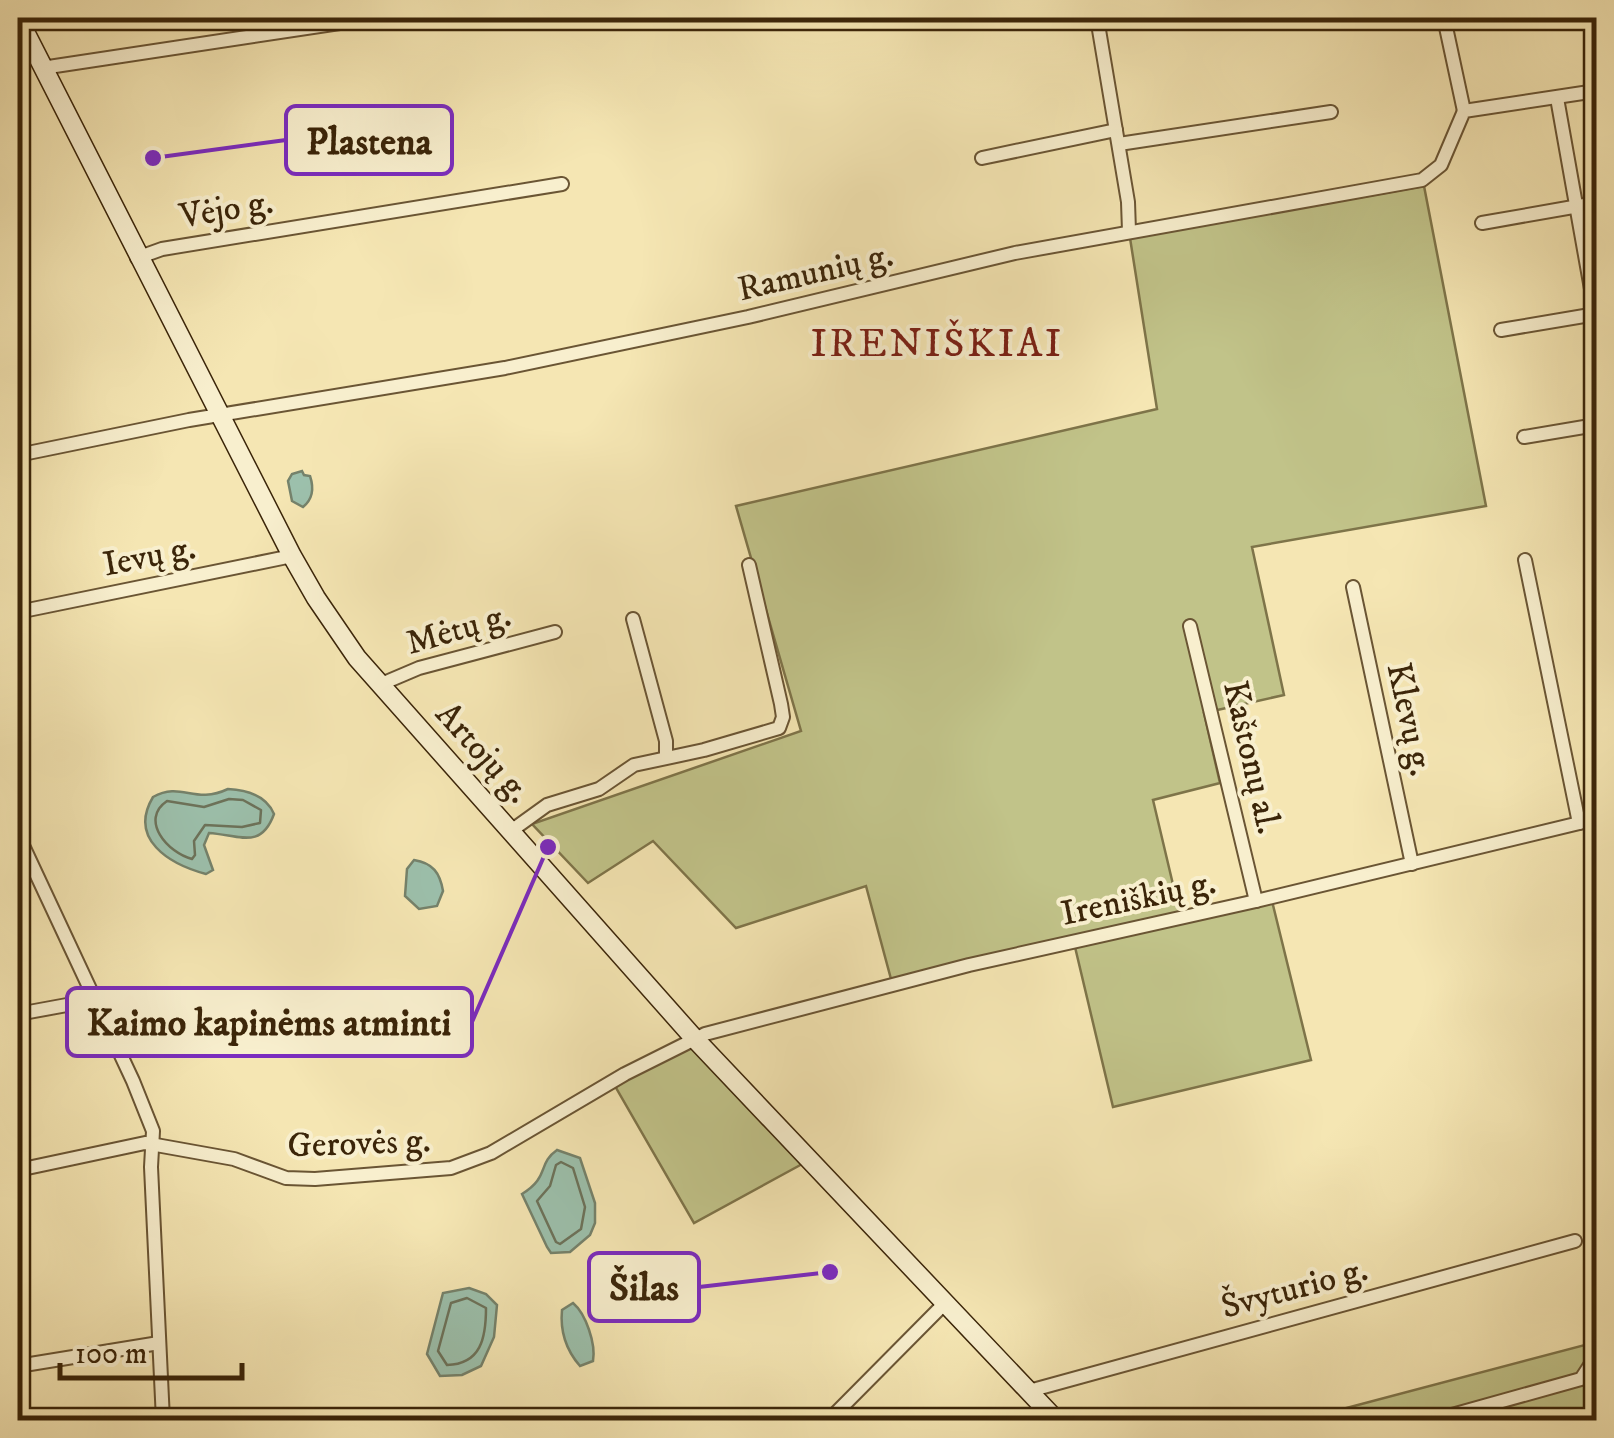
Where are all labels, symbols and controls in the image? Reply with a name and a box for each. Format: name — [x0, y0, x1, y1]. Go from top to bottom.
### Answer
callout: Plastena — [286, 106, 452, 174]
text: Plastena — [306, 119, 433, 167]
street label: Vėjo g. — [175, 181, 276, 239]
street label: Ramunių g. — [733, 234, 897, 312]
district label: IRENIŠKIAI — [810, 319, 1064, 370]
street label: Ievų g. — [99, 526, 199, 587]
street label: Mėtų g. — [401, 594, 516, 666]
street label: Klevų g. — [1376, 659, 1442, 780]
street label: Kaštonų al. — [1212, 677, 1290, 838]
street label: Artojų g. — [425, 693, 540, 813]
street label: Ireniškių g. — [1057, 861, 1220, 937]
callout: Kaimo kapinėms atminti — [67, 988, 472, 1056]
text: Kaimo kapinėms atminti — [87, 1000, 452, 1048]
street label: Gerovės g. — [287, 1120, 431, 1168]
street label: Švyturio g. — [1216, 1247, 1373, 1330]
callout: Šilas — [589, 1253, 699, 1321]
text: Šilas — [609, 1264, 679, 1313]
scale bar — [60, 1318, 242, 1380]
text: 100 m — [75, 1336, 147, 1373]

